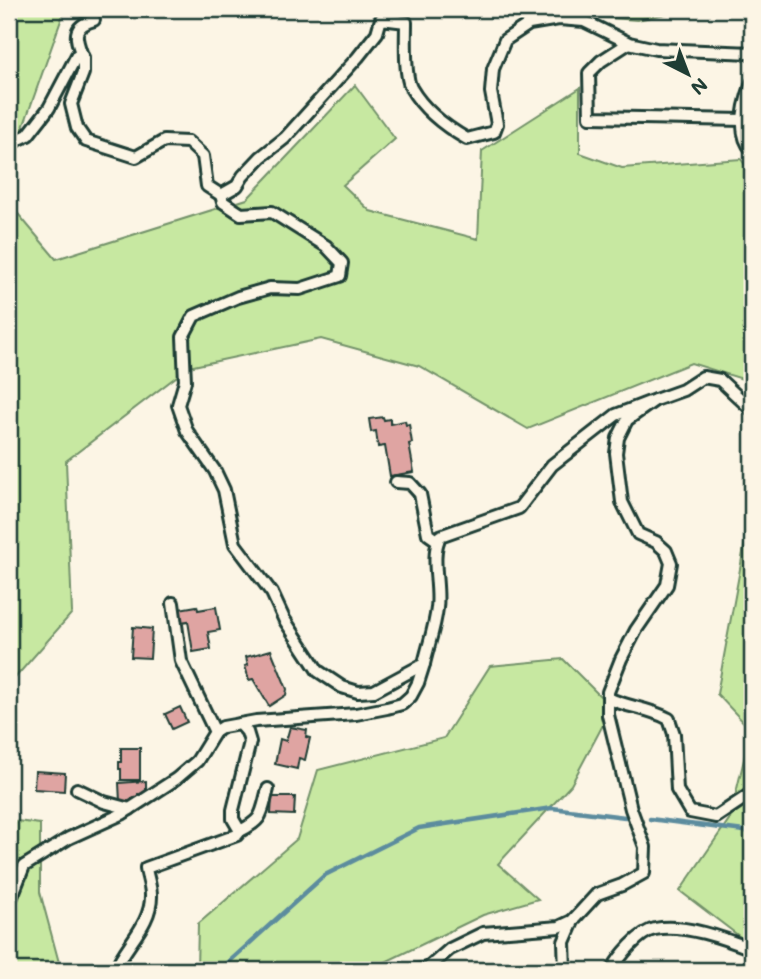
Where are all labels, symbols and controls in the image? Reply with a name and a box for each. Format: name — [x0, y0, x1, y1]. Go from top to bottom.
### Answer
north arrow — [652, 38, 722, 108]
text: N — [686, 73, 713, 101]

